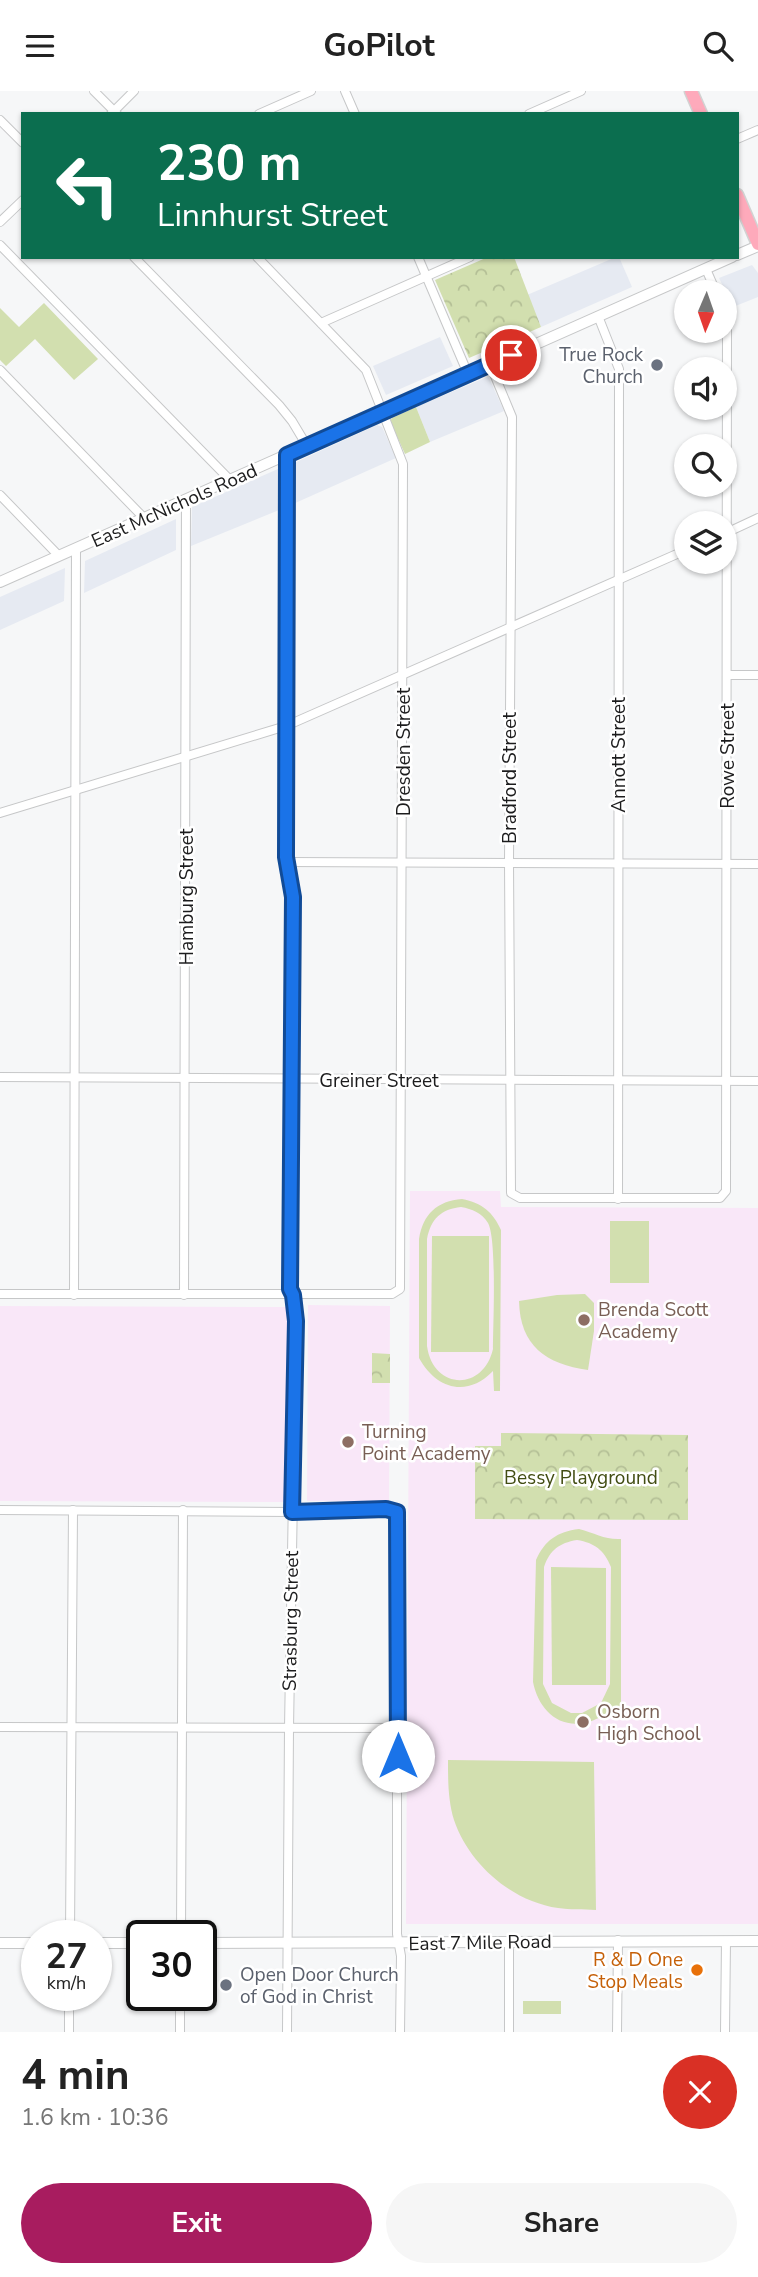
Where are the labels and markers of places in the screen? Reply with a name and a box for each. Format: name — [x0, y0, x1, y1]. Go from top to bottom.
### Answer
pin — [481, 325, 541, 385]
place label: True Rock Church — [559, 342, 643, 390]
marker: True Rock Church — [649, 357, 665, 373]
place label: Brenda Scott Academy — [598, 1297, 709, 1345]
marker: Brenda Scott Academy — [576, 1312, 592, 1328]
place label: Turning Point Academy — [362, 1419, 491, 1467]
marker: Turning Point Academy — [340, 1434, 356, 1450]
place label: Osborn High School — [597, 1699, 701, 1747]
marker: Osborn High School — [575, 1714, 591, 1730]
place label: R & D One Stop Meals — [587, 1947, 683, 1995]
place label: Open Door Church of God in Christ — [240, 1962, 399, 2010]
marker: R & D One Stop Meals — [689, 1962, 705, 1978]
marker: Open Door Church of God in Christ — [218, 1977, 234, 1993]

